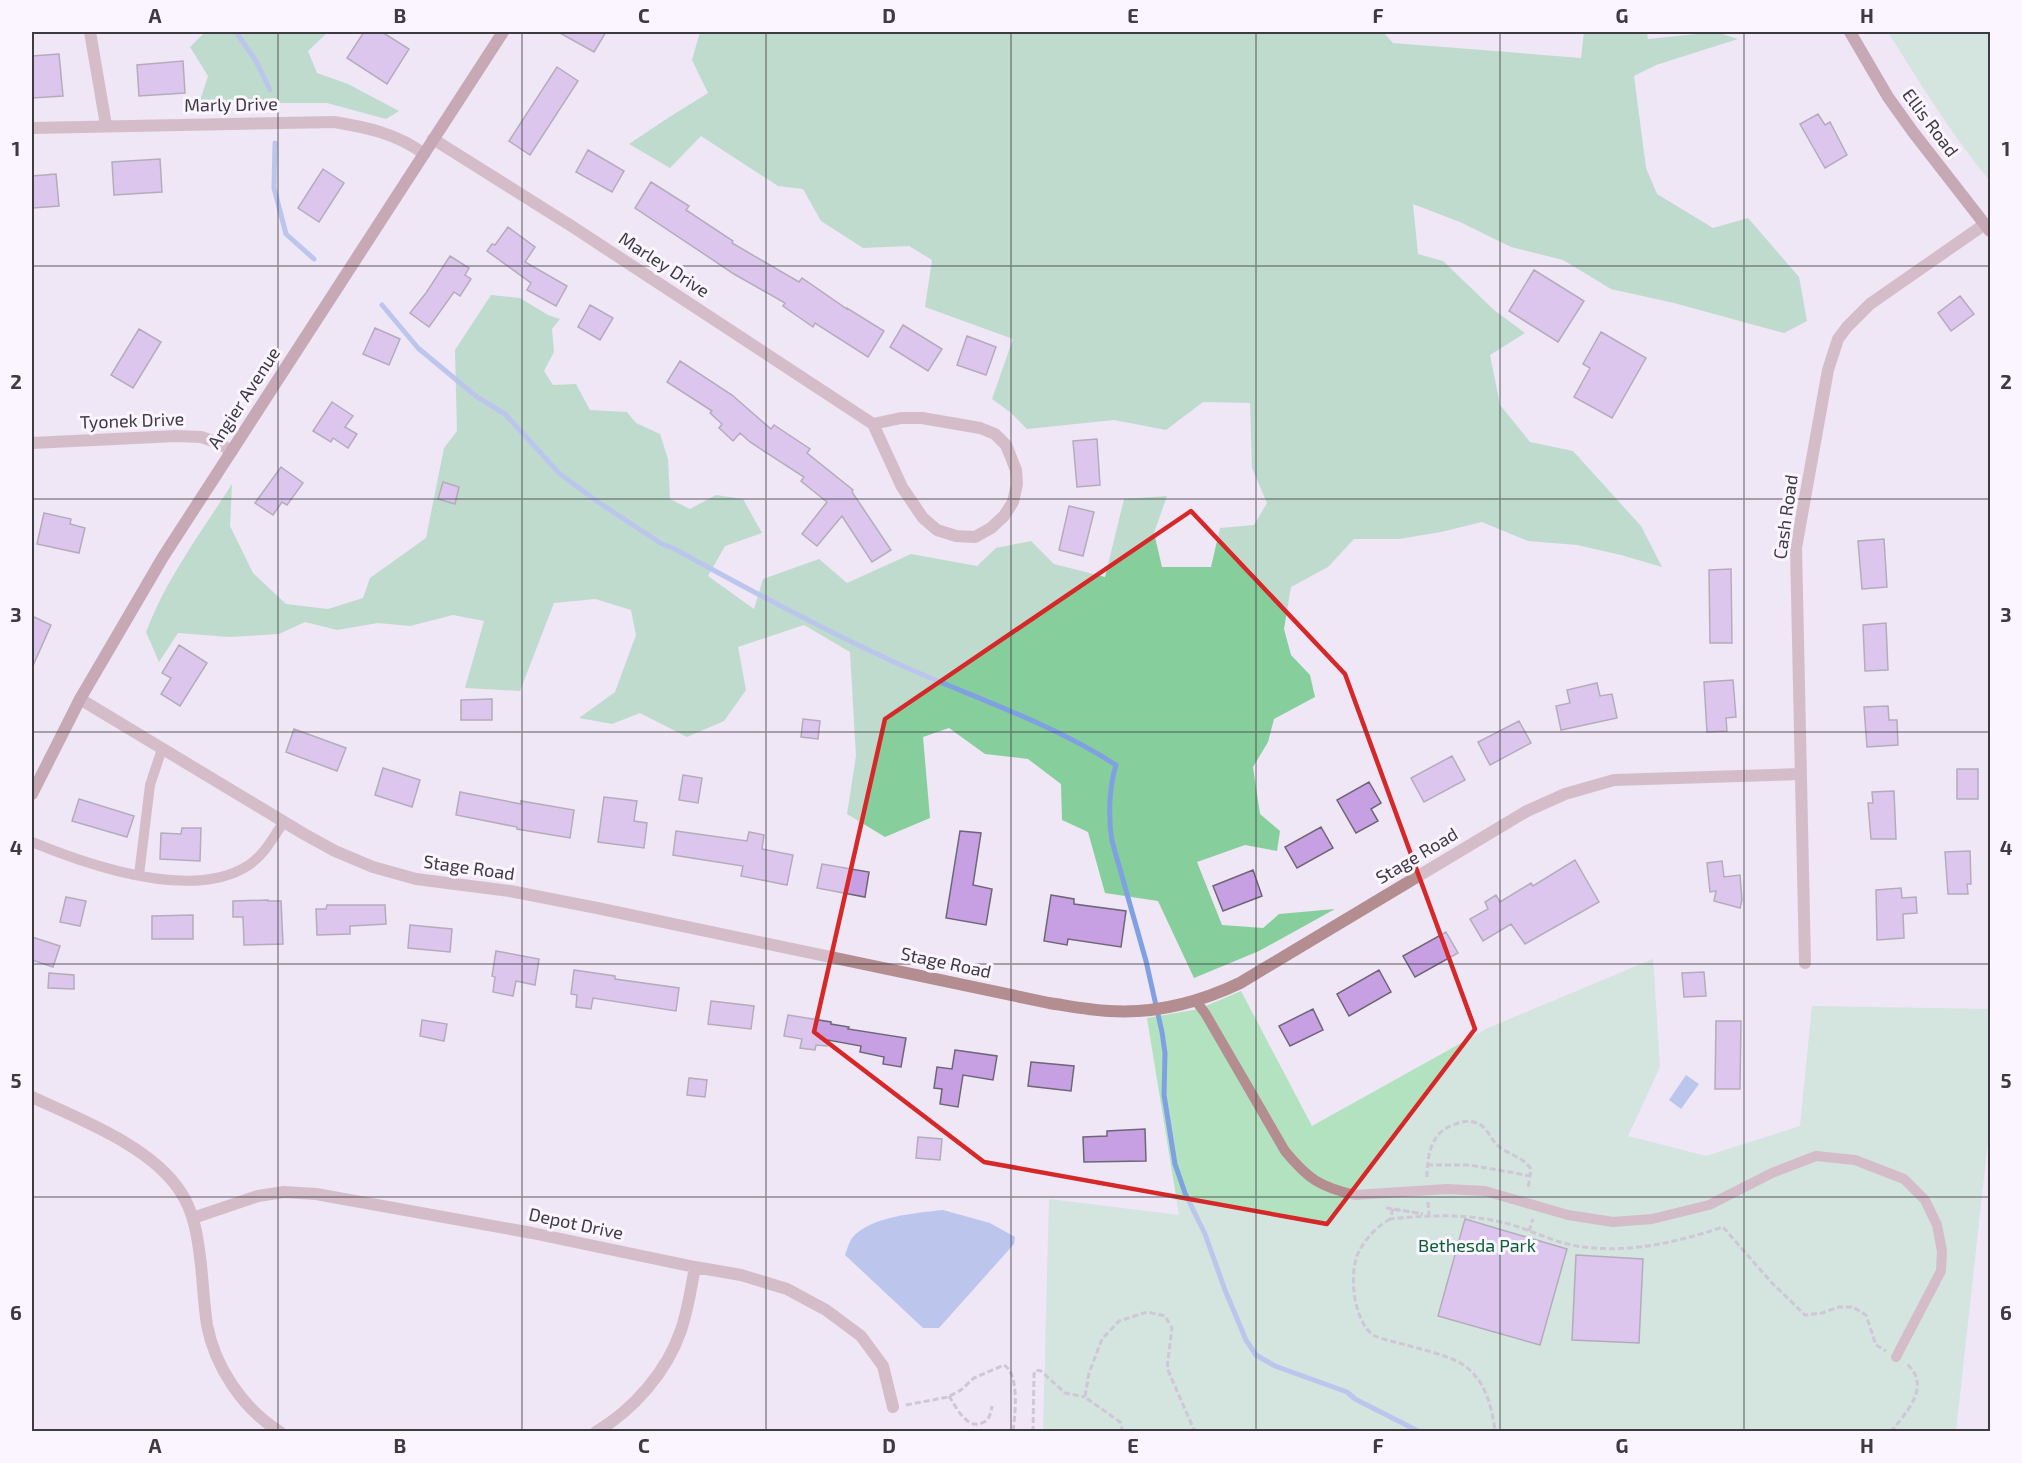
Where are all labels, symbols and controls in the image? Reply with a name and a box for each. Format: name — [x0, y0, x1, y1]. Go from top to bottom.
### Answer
text: A — [148, 3, 162, 27]
text: B — [394, 3, 406, 27]
text: C — [638, 3, 650, 27]
text: D — [882, 3, 896, 27]
text: E — [1127, 3, 1139, 27]
text: F — [1372, 3, 1384, 27]
text: G — [1616, 3, 1628, 27]
text: H — [1860, 3, 1874, 27]
street label: Ellis Road — [1898, 84, 1964, 161]
street label: Marly Drive — [184, 92, 278, 116]
text: 1 — [12, 136, 20, 160]
text: 1 — [2002, 136, 2010, 160]
street label: Marley Drive — [615, 227, 714, 302]
street label: Angier Avenue — [202, 343, 284, 452]
text: 2 — [10, 369, 22, 393]
text: 2 — [2000, 369, 2012, 393]
street label: Tyonek Drive — [79, 407, 185, 433]
street label: Cash Road — [1768, 473, 1802, 561]
text: 3 — [10, 602, 22, 626]
text: 3 — [2000, 602, 2012, 626]
street label: Stage Road — [1371, 822, 1462, 888]
text: 4 — [10, 835, 23, 859]
text: 4 — [2000, 835, 2013, 859]
street label: Stage Road — [422, 850, 516, 884]
street label: Stage Road — [899, 942, 993, 982]
text: 5 — [10, 1068, 22, 1092]
text: 5 — [2000, 1068, 2012, 1092]
street label: Depot Drive — [527, 1202, 625, 1244]
park label: Bethesda Park — [1418, 1234, 1536, 1256]
text: 6 — [10, 1300, 22, 1324]
text: 6 — [2000, 1300, 2012, 1324]
text: A — [148, 1433, 162, 1457]
text: B — [394, 1433, 406, 1457]
text: C — [638, 1433, 650, 1457]
text: D — [882, 1433, 896, 1457]
text: E — [1127, 1433, 1139, 1457]
text: F — [1372, 1433, 1384, 1457]
text: G — [1616, 1433, 1628, 1457]
text: H — [1860, 1433, 1874, 1457]

